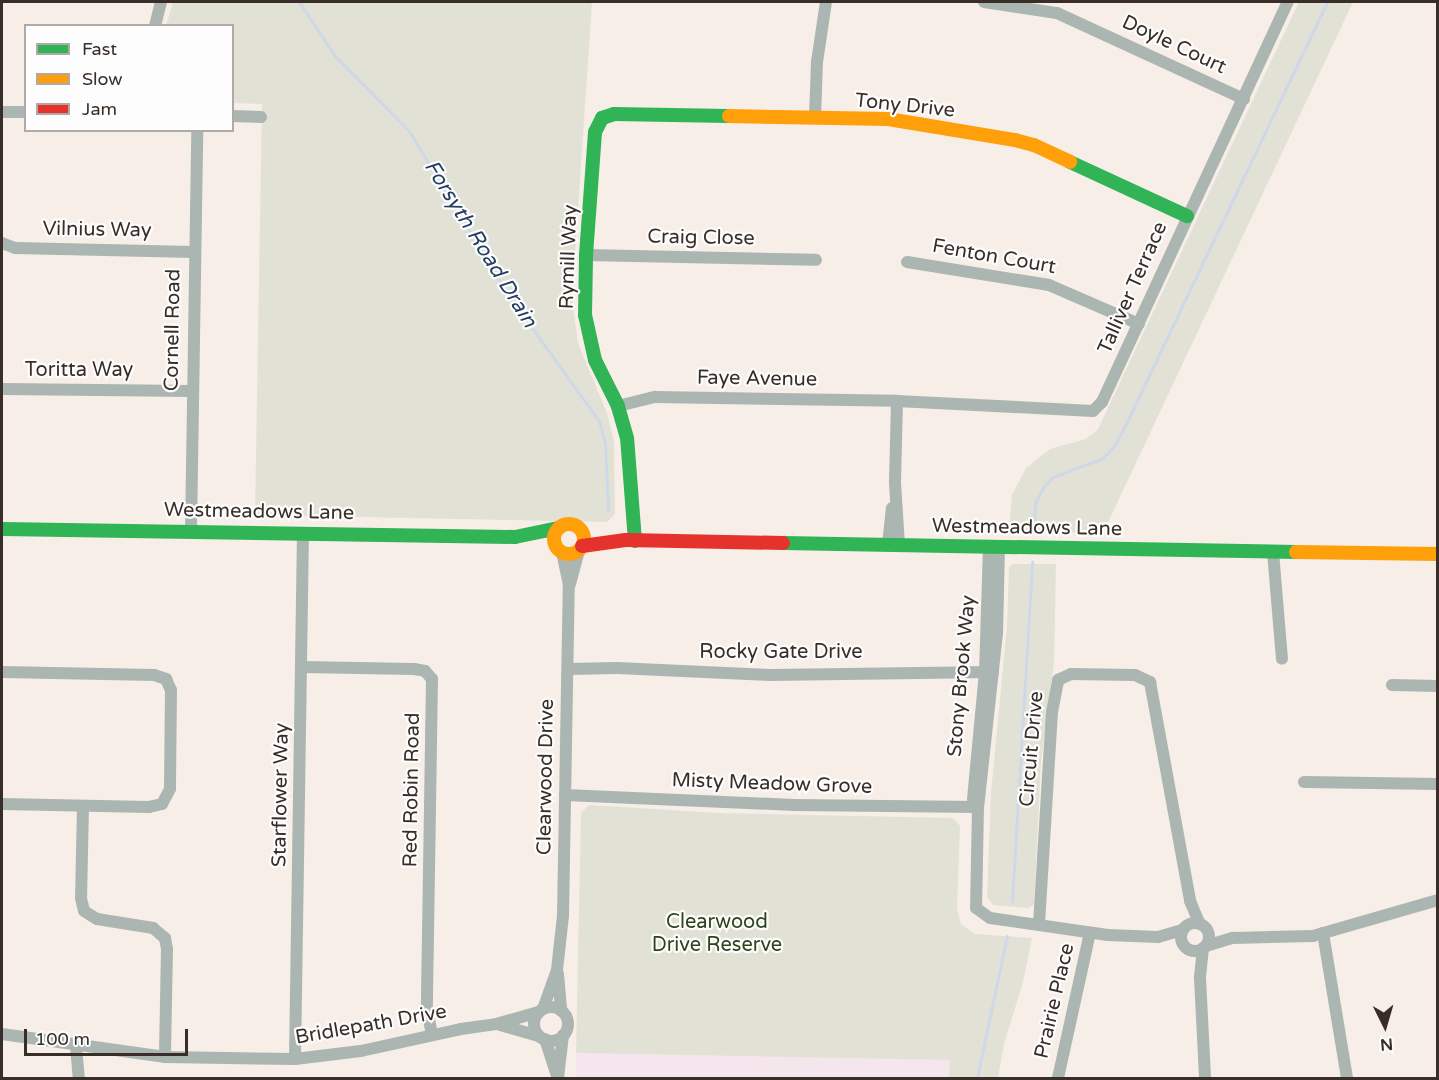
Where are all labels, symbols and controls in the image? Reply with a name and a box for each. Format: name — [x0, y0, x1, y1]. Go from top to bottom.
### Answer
street label: Doyle Court — [1118, 10, 1230, 80]
legend — [24, 24, 234, 132]
text: Fast — [82, 38, 117, 60]
text: Slow — [82, 68, 123, 90]
street label: Tony Drive — [854, 89, 956, 123]
text: Jam — [82, 98, 117, 120]
water label: Forsyth Road Drain — [418, 156, 542, 332]
street label: Rymill Way — [555, 204, 583, 310]
street label: Vilnius Way — [42, 217, 152, 243]
street label: Talliver Terrace — [1093, 218, 1173, 358]
street label: Craig Close — [647, 225, 755, 251]
street label: Fenton Court — [930, 234, 1058, 280]
street label: Cornell Road — [160, 269, 186, 391]
street label: Toritta Way — [25, 358, 133, 382]
street label: Faye Avenue — [697, 366, 817, 392]
street label: Westmeadows Lane — [164, 498, 354, 526]
street label: Westmeadows Lane — [932, 514, 1122, 542]
street label: Stony Brook Way — [943, 594, 981, 758]
street label: Rocky Gate Drive — [699, 640, 863, 664]
street label: Circuit Drive — [1015, 690, 1049, 808]
street label: Clearwood Drive — [533, 699, 559, 855]
street label: Red Robin Road — [399, 712, 425, 868]
street label: Starflower Way — [268, 723, 294, 867]
street label: Misty Meadow Grove — [671, 769, 873, 799]
park label: Clearwood Drive Reserve — [652, 911, 782, 958]
street label: Prairie Place — [1030, 941, 1080, 1061]
north arrow — [1355, 996, 1415, 1056]
street label: Bridlepath Drive — [293, 1000, 449, 1050]
scale bar — [27, 1017, 190, 1055]
text: 100 m — [35, 1028, 90, 1050]
text: N — [1379, 1033, 1394, 1054]

